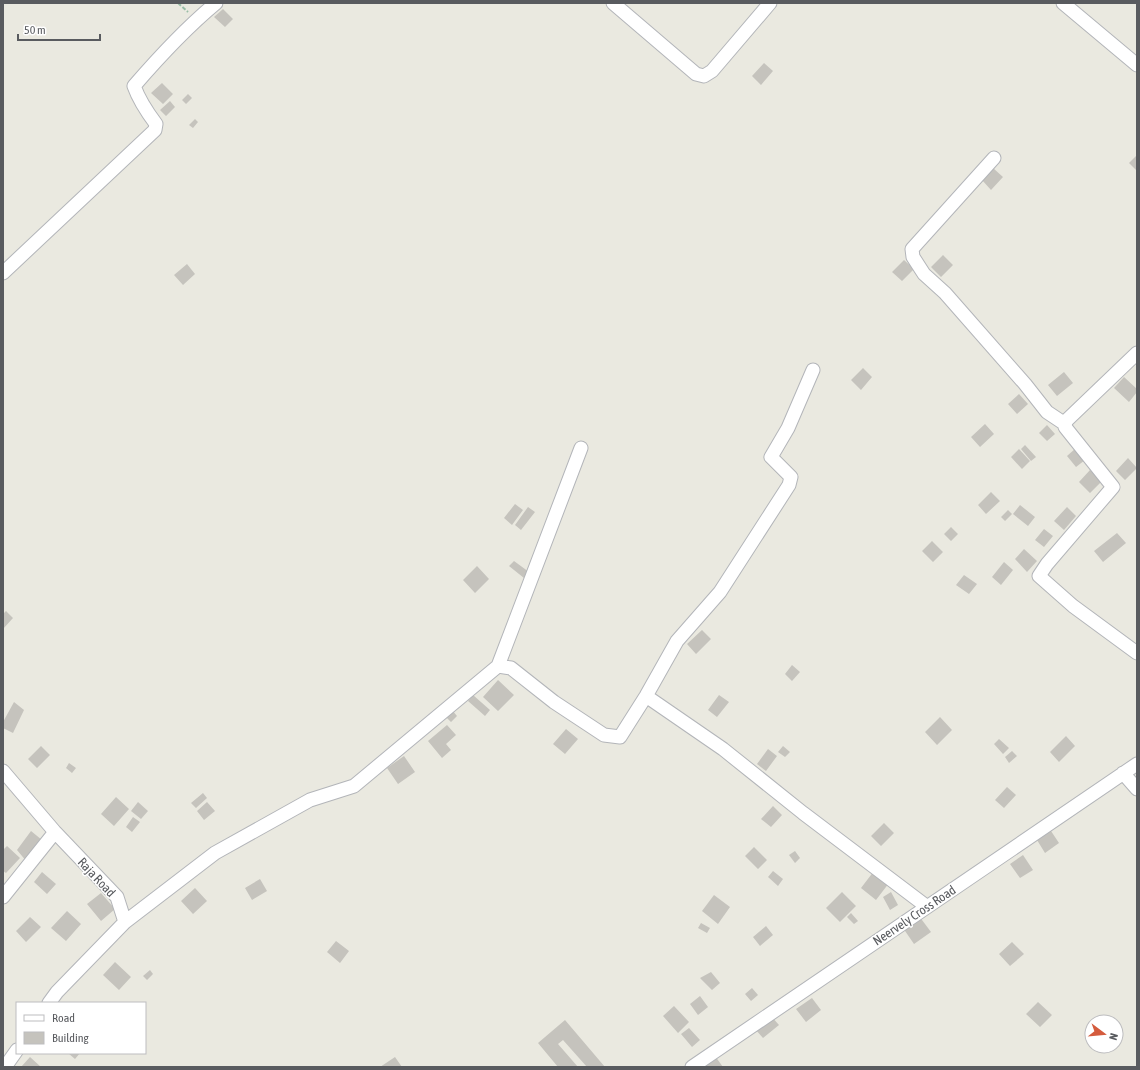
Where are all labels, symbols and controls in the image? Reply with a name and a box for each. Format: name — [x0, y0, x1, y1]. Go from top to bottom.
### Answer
scale bar — [18, 16, 100, 42]
text: 50 m — [24, 23, 46, 37]
street label: Raja Road — [75, 855, 119, 900]
street label: Neervely Cross Road — [870, 882, 958, 949]
legend — [16, 1002, 146, 1054]
text: Road — [52, 1011, 75, 1025]
north arrow — [1084, 1014, 1124, 1054]
text: Building — [52, 1031, 90, 1045]
text: N — [1107, 1032, 1120, 1042]

